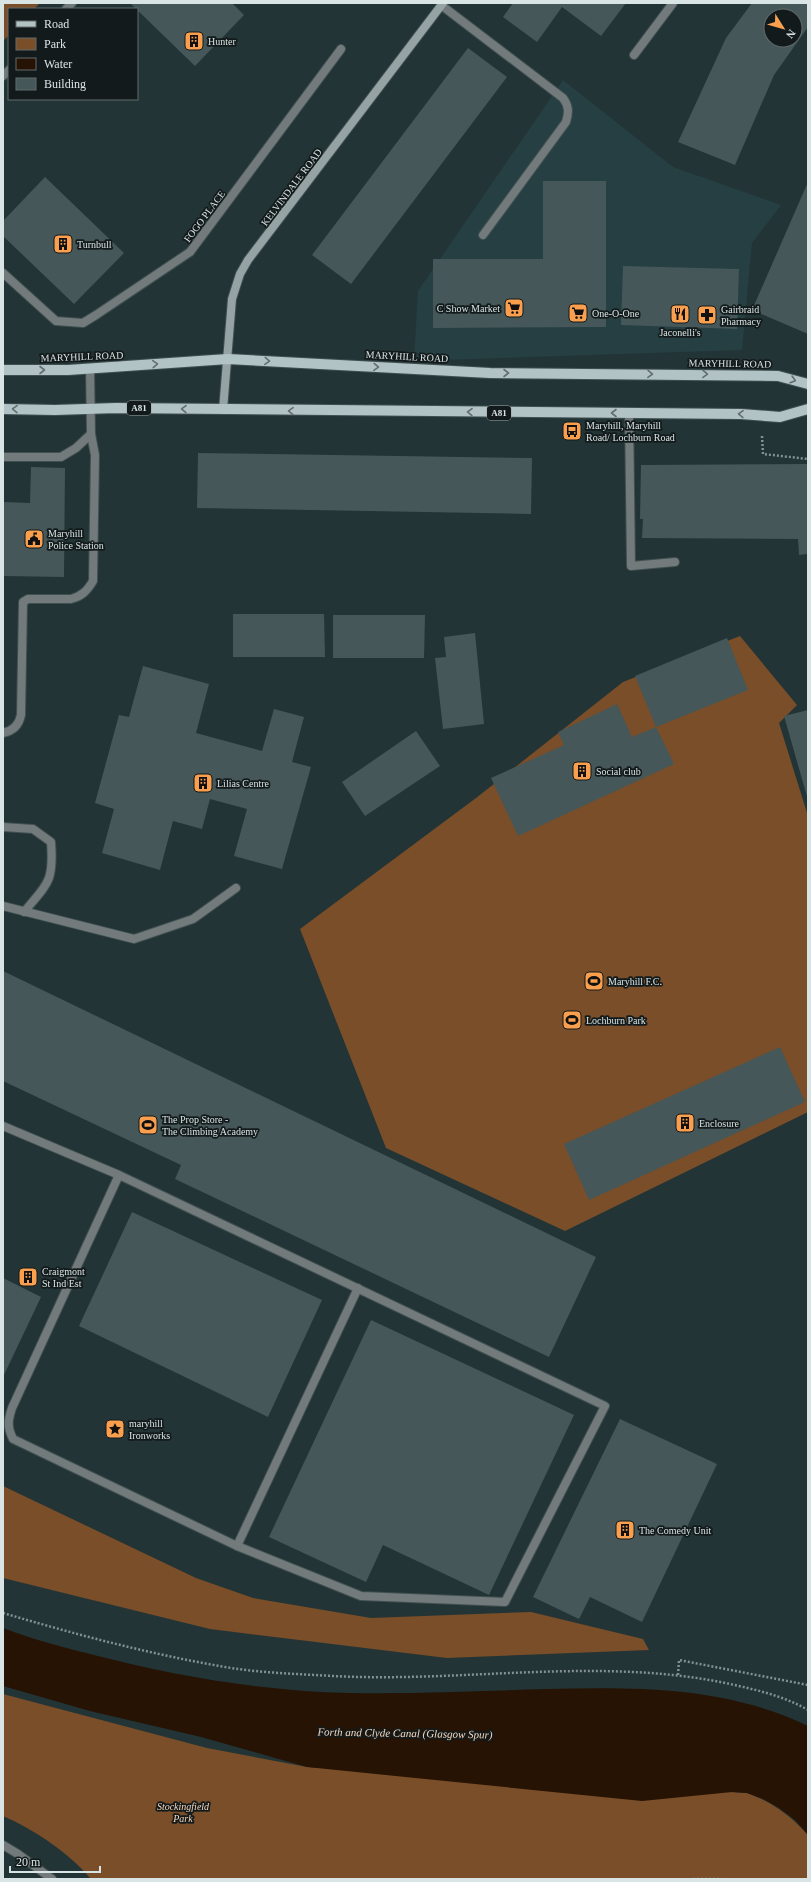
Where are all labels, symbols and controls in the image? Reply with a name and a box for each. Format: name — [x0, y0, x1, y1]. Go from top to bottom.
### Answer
legend — [8, 8, 138, 100]
north arrow — [763, 8, 803, 48]
text: Road — [44, 17, 69, 31]
text: N — [784, 27, 798, 41]
building icon: Hunter — [183, 30, 205, 52]
place label: Hunter — [208, 36, 236, 47]
text: Park — [44, 37, 66, 51]
text: Water — [44, 57, 72, 71]
text: Building — [44, 77, 86, 91]
street label: KELVINDALE ROAD — [259, 147, 324, 228]
street label: FOGO PLACE — [182, 188, 227, 244]
building icon: Turnbull — [52, 233, 74, 255]
place label: Turnbull — [77, 239, 112, 250]
supermarket icon: C Show Market — [503, 297, 525, 319]
supermarket icon: One-O-One — [567, 302, 589, 324]
place label: C Show Market — [437, 303, 500, 314]
restaurant icon: Jaconelli's — [669, 303, 691, 325]
pharmacy icon: Gairbraid Pharmacy — [696, 304, 718, 326]
place label: Gairbraid Pharmacy — [721, 304, 761, 327]
place label: One-O-One — [592, 308, 640, 319]
place label: Jaconelli's — [659, 327, 701, 338]
street label: MARYHILL ROAD — [365, 349, 449, 364]
street label: MARYHILL ROAD — [41, 350, 124, 363]
one-way arrow — [264, 357, 270, 365]
street label: MARYHILL ROAD — [689, 357, 771, 370]
one-way arrow — [152, 360, 158, 369]
one-way arrow — [373, 362, 379, 371]
one-way arrow — [39, 366, 45, 374]
one-way arrow — [503, 369, 509, 377]
one-way arrow — [647, 370, 653, 378]
one-way arrow — [702, 370, 708, 379]
one-way arrow — [789, 375, 796, 384]
road number: A81 — [127, 401, 151, 415]
one-way arrow — [12, 405, 18, 413]
one-way arrow — [181, 405, 187, 413]
one-way arrow — [288, 406, 294, 415]
road number: A81 — [487, 406, 511, 420]
one-way arrow — [467, 408, 473, 416]
one-way arrow — [611, 409, 617, 417]
one-way arrow — [738, 410, 744, 418]
bus stop icon: Maryhill, Maryhill Road/ Lochburn Road — [561, 420, 583, 442]
place label: Maryhill, Maryhill Road/ Lochburn Road — [586, 420, 675, 443]
public building icon: Maryhill Police Station — [23, 528, 45, 550]
place label: Maryhill Police Station — [48, 528, 104, 551]
building icon: Social club — [571, 760, 593, 782]
place label: Social club — [596, 766, 641, 777]
building icon: Lilias Centre — [192, 772, 214, 794]
place label: Lilias Centre — [217, 778, 269, 789]
sports icon: Maryhill F.C. — [583, 970, 605, 992]
place label: Maryhill F.C. — [608, 976, 662, 987]
sports icon: Lochburn Park — [561, 1009, 583, 1031]
place label: Lochburn Park — [586, 1015, 646, 1026]
building icon: Enclosure — [674, 1112, 696, 1134]
sports icon: The Prop Store - The Climbing Academy — [137, 1114, 159, 1136]
place label: The Prop Store - The Climbing Academy — [162, 1114, 258, 1137]
place label: Enclosure — [699, 1118, 740, 1129]
building icon: Craigmont St Ind Est — [17, 1266, 39, 1288]
place label: Craigmont St Ind Est — [42, 1266, 85, 1289]
place icon: maryhill Ironworks — [104, 1418, 126, 1440]
place label: maryhill Ironworks — [129, 1418, 170, 1441]
building icon: The Comedy Unit — [614, 1519, 636, 1541]
place label: The Comedy Unit — [639, 1525, 711, 1536]
water label: Forth and Clyde Canal (Glasgow Spur) — [316, 1725, 493, 1742]
park label: Stockingfield Park — [157, 1801, 210, 1824]
scale bar — [10, 1848, 100, 1874]
text: 20 m — [16, 1855, 41, 1869]

